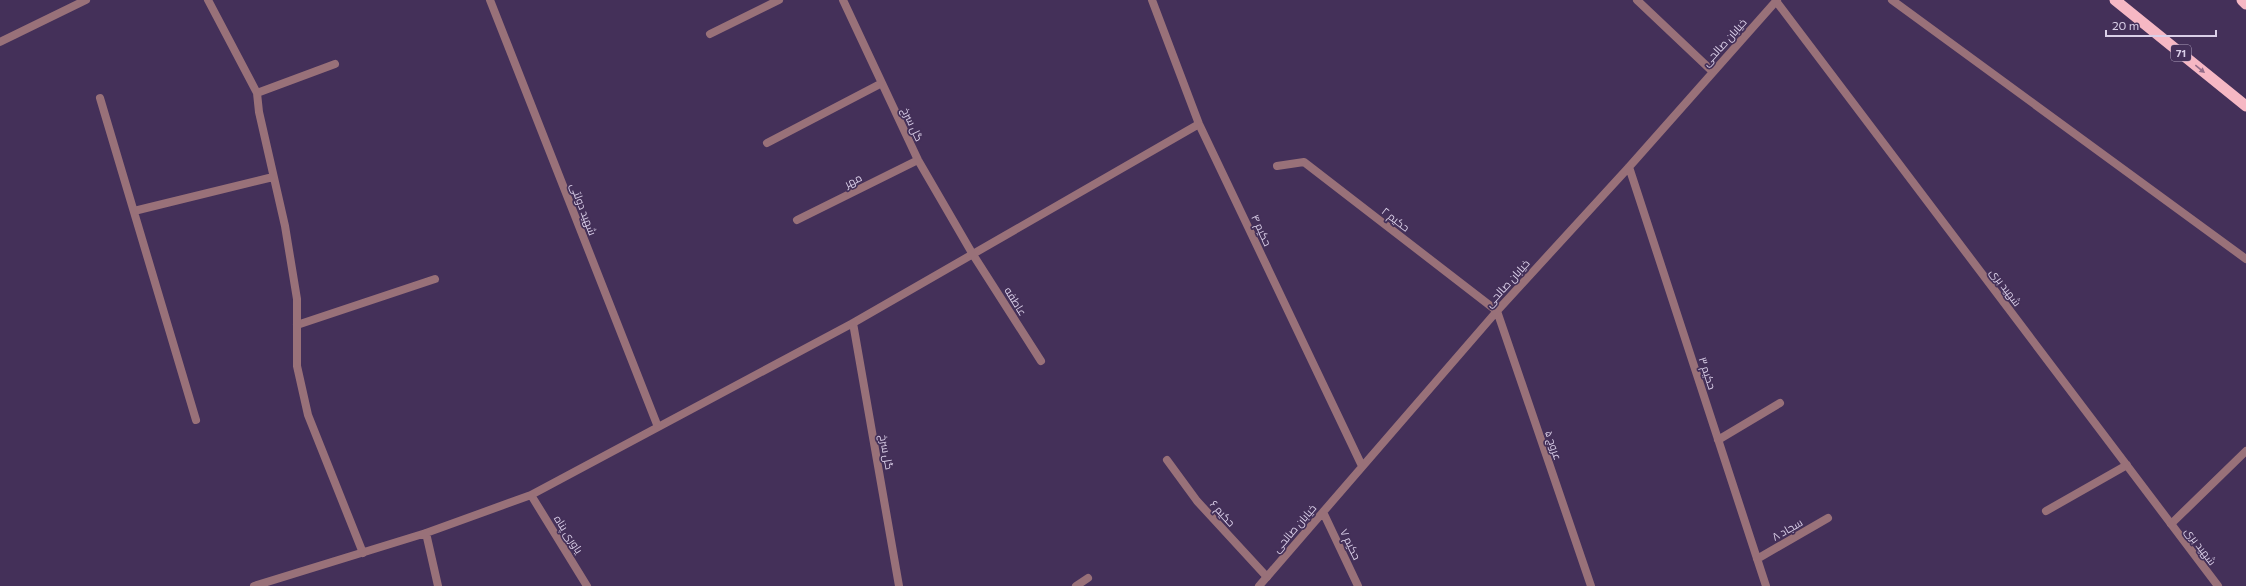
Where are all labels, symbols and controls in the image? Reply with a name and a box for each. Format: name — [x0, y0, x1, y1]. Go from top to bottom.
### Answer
scale bar — [2106, 12, 2216, 38]
street label: خیابان صالحی — [1699, 15, 1750, 69]
text: 20 m — [2112, 18, 2139, 32]
road number: 71 — [2171, 45, 2191, 61]
one-way arrow — [2194, 64, 2205, 73]
street label: گل سرخ — [898, 105, 926, 144]
street label: مهر — [841, 170, 864, 191]
street label: شهید دولتی — [567, 181, 600, 237]
street label: حکیم ۲ — [1378, 204, 1413, 235]
street label: حکیم ۴ — [1247, 212, 1275, 249]
street label: خیابان صالحی — [1482, 256, 1533, 310]
street label: شهید بری — [1987, 266, 2024, 309]
street label: عاطفه — [1002, 284, 1030, 318]
street label: حکیم ۳ — [1695, 355, 1719, 391]
street label: عروج ۵ — [1541, 429, 1565, 462]
street label: گل سرخ — [876, 433, 897, 471]
street label: حکیم ۶ — [1206, 497, 1238, 530]
street label: خیابان صالحی — [1269, 501, 1319, 556]
street label: یاوری پناه — [551, 512, 586, 556]
street label: سجاد ۸ — [1769, 515, 1805, 543]
street label: شهید بری — [2182, 525, 2219, 568]
street label: حکیم ۷ — [1336, 526, 1364, 562]

